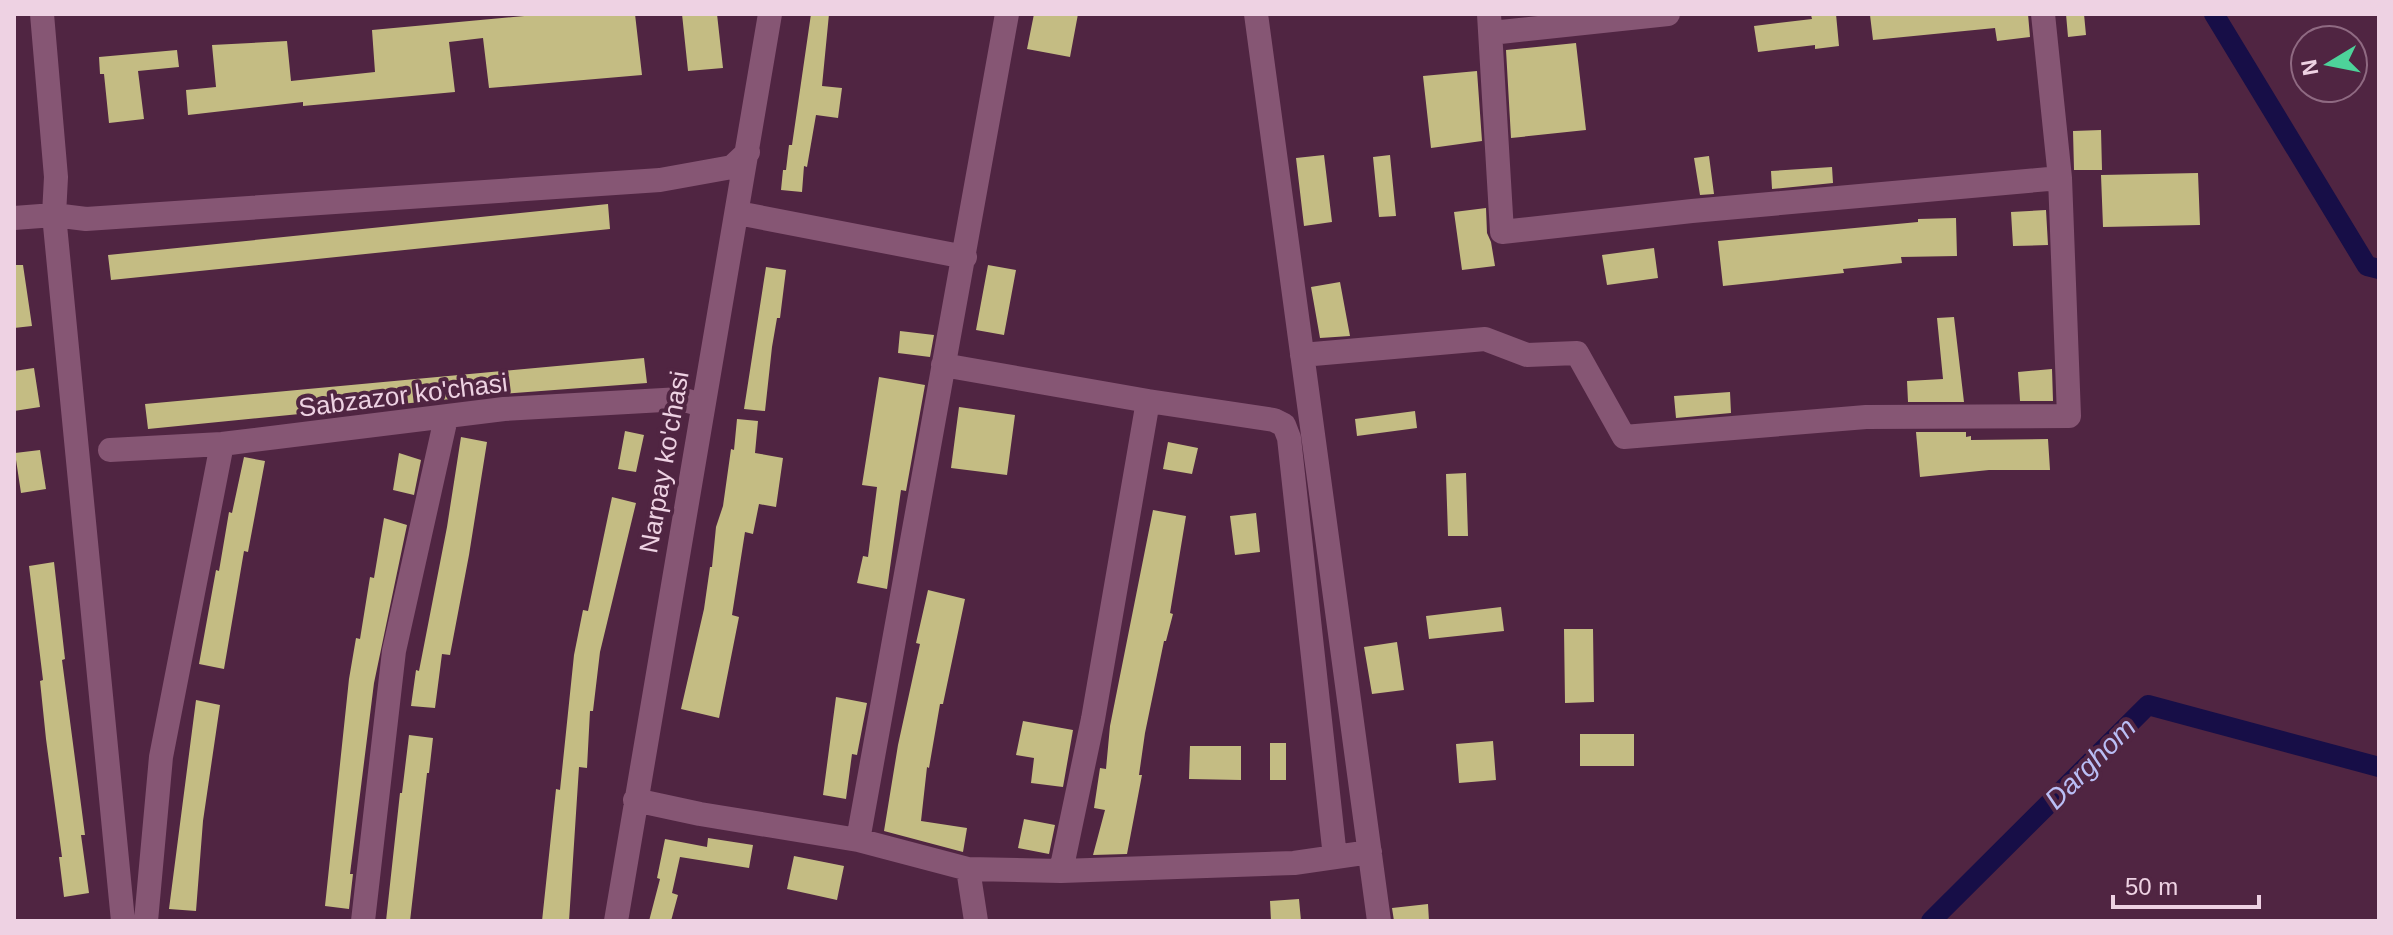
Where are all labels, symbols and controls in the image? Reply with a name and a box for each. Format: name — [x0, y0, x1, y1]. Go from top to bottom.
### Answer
north arrow — [2289, 24, 2369, 104]
text: N — [2296, 57, 2323, 77]
street label: Sabzazor ko'chasi — [297, 367, 509, 423]
street label: Narpay ko'chasi — [633, 369, 695, 555]
water label: Darghоm — [2039, 712, 2142, 815]
scale bar — [2113, 859, 2259, 909]
text: 50 m — [2125, 873, 2178, 900]

